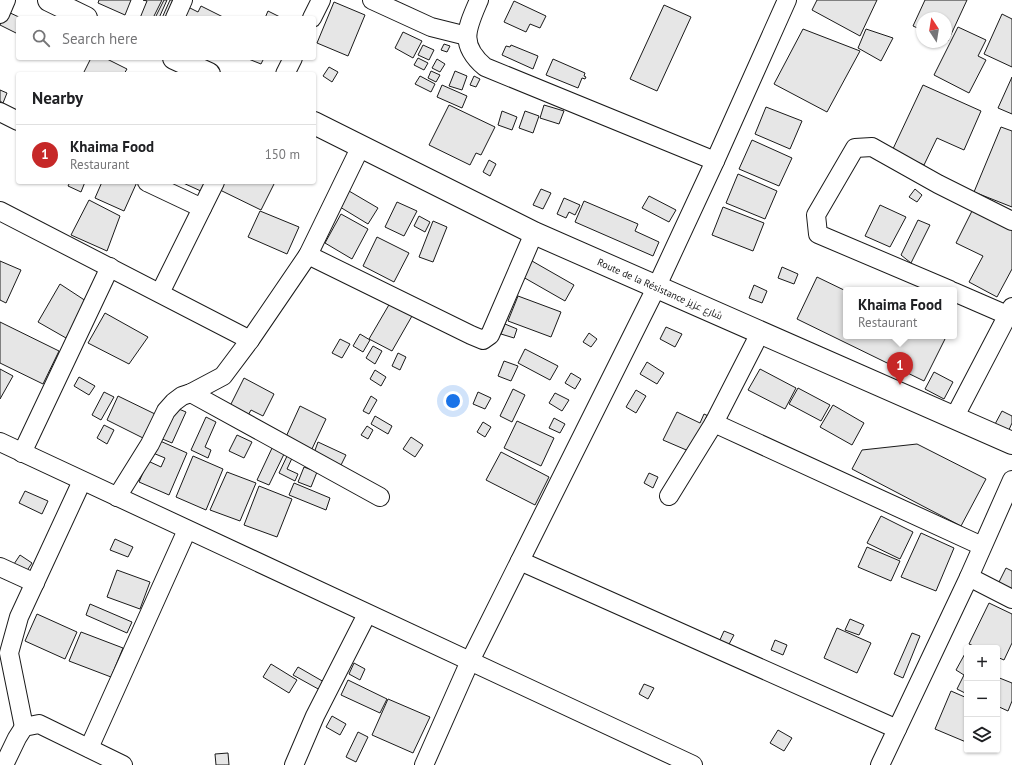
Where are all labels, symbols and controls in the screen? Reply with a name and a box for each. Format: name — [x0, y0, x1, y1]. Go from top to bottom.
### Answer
north arrow — [916, 12, 952, 48]
search box — [16, 16, 316, 60]
icon: search — [30, 27, 52, 49]
text: Search here — [62, 29, 138, 48]
text: Nearby — [32, 87, 83, 109]
text: Khaima Food — [70, 137, 154, 156]
text: 1 — [41, 146, 49, 163]
text: 150 m — [265, 146, 300, 163]
text: Restaurant — [70, 156, 129, 173]
street label: Route de la Résistance شارع عزيز — [595, 255, 725, 323]
popup — [843, 287, 957, 339]
text: Khaima Food — [858, 295, 942, 314]
text: Restaurant — [858, 314, 917, 331]
pin: 1 — [887, 352, 913, 385]
your location — [443, 391, 463, 411]
map controls — [964, 645, 1000, 753]
button: + — [964, 645, 1000, 681]
button: − — [964, 681, 1000, 717]
button: layers — [964, 717, 1000, 753]

